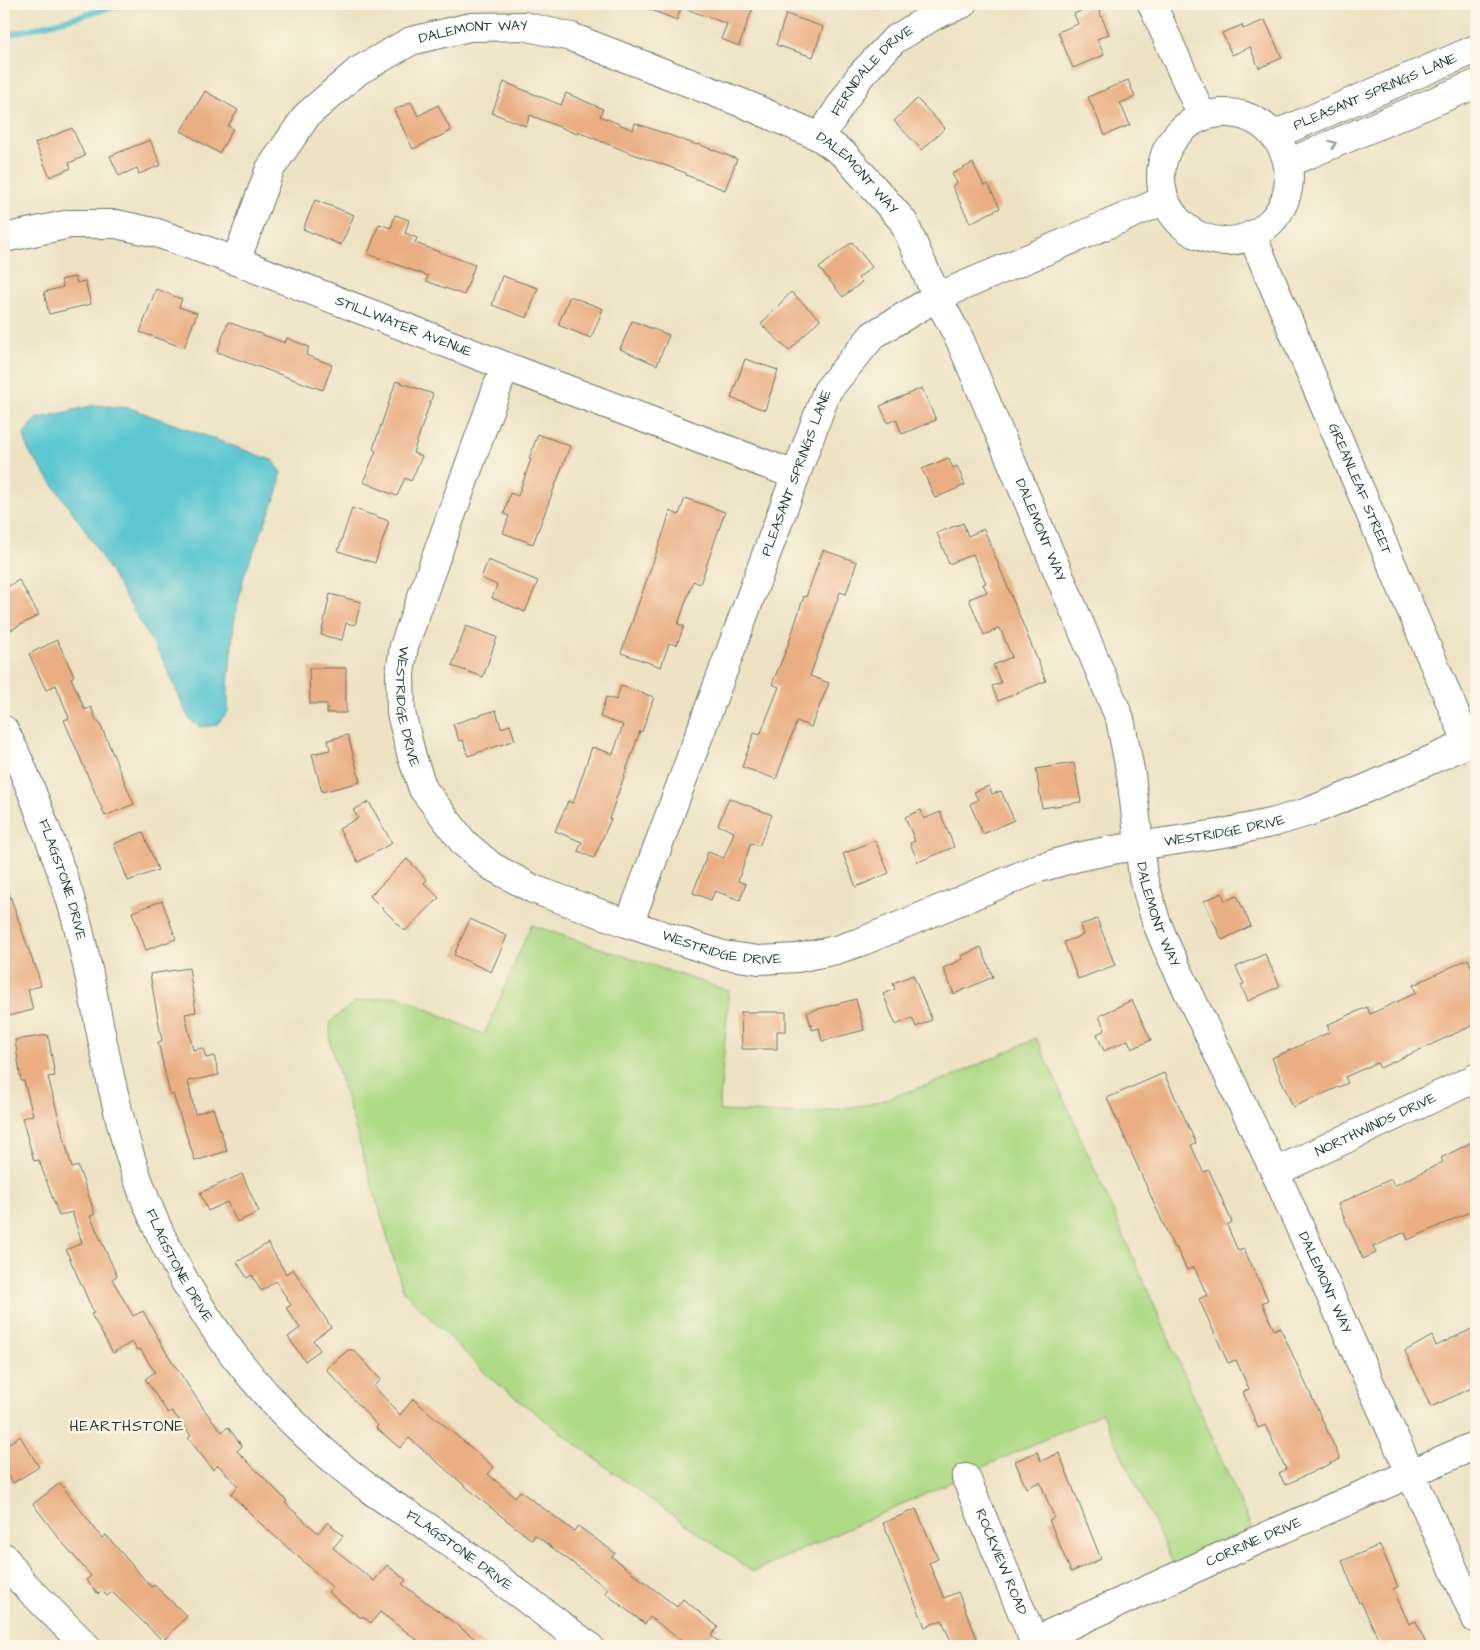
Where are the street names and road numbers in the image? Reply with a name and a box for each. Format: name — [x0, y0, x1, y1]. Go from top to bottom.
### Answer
street label: DALEMONT WAY — [417, 16, 528, 49]
street label: FERNDALE DRIVE — [826, 20, 918, 120]
street label: PLEASANT SPRINGS LANE — [1290, 48, 1461, 136]
street label: DALEMONT WAY — [812, 127, 903, 219]
street label: STILLWATER AVENUE — [332, 291, 475, 362]
street label: PLEASANT SPRINGS LANE — [756, 387, 837, 559]
street label: GREANLEAF STREET — [1323, 420, 1397, 558]
street label: DALEMONT WAY — [1010, 476, 1071, 585]
street label: WESTRIDGE DRIVE — [390, 645, 425, 770]
street label: WESTRIDGE DRIVE — [1163, 809, 1288, 852]
street label: FLAGSTONE DRIVE — [33, 816, 91, 943]
street label: DALEMONT WAY — [1131, 861, 1185, 971]
street label: WESTRIDGE DRIVE — [659, 926, 783, 970]
street label: NORTHWINDS DRIVE — [1312, 1088, 1440, 1162]
street label: FLAGSTONE DRIVE — [140, 1206, 218, 1327]
street label: DALEMONT WAY — [1293, 1228, 1357, 1337]
street label: FLAGSTONE DRIVE — [402, 1505, 517, 1596]
street label: ROCKVIEW ROAD — [970, 1506, 1032, 1618]
street label: CORRINE DRIVE — [1203, 1512, 1305, 1572]

